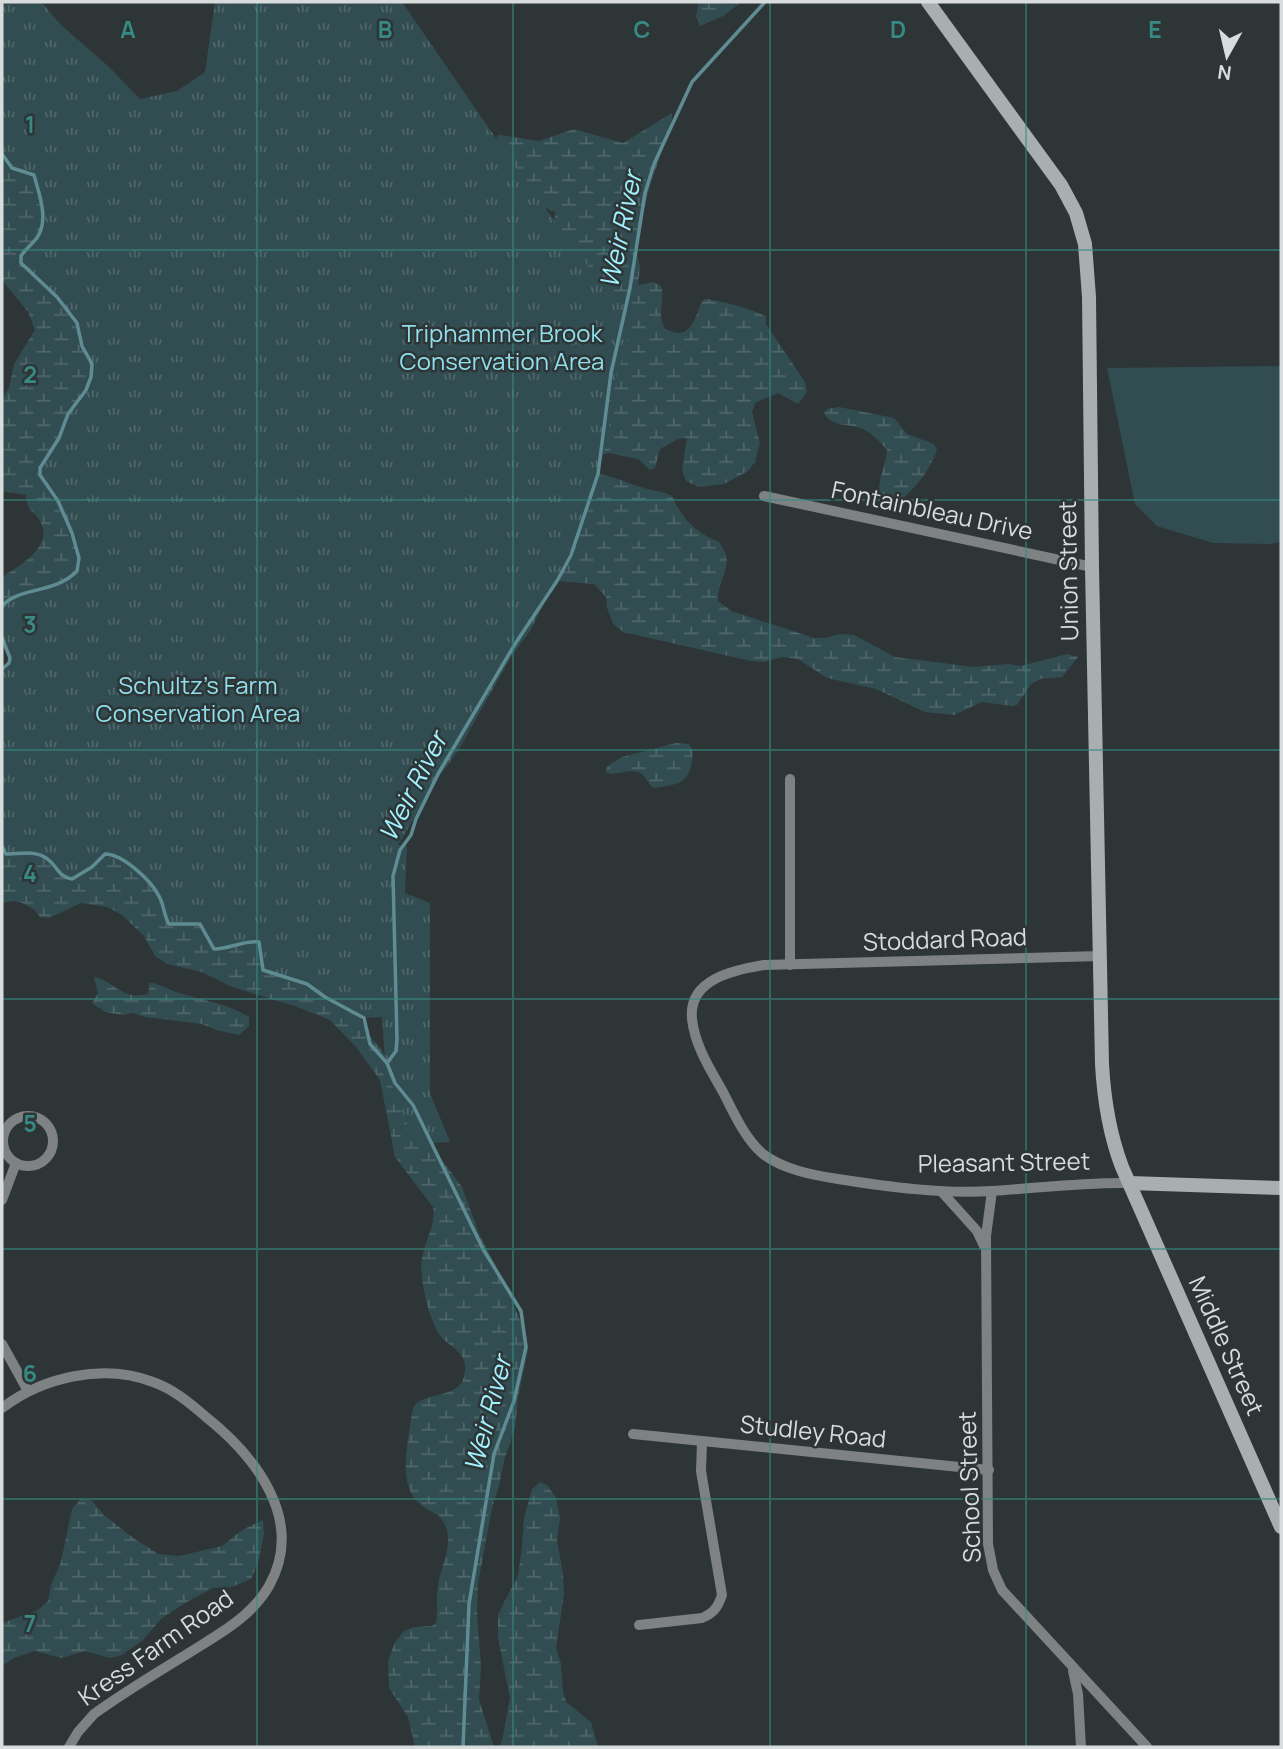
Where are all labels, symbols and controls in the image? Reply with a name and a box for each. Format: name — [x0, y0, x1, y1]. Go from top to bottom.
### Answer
text: A — [120, 13, 136, 45]
text: B — [378, 13, 392, 45]
text: C — [634, 13, 651, 45]
text: D — [890, 13, 906, 45]
text: E — [1148, 13, 1162, 45]
north arrow — [1192, 21, 1262, 91]
text: N — [1216, 59, 1233, 87]
text: 1 — [25, 108, 35, 140]
water label: Weir River — [590, 165, 651, 291]
park label: Triphammer Brook Conservation Area — [400, 316, 604, 377]
text: 2 — [23, 358, 37, 390]
street label: Fontainbleau Drive — [829, 472, 1036, 547]
street label: Union Street — [1050, 501, 1085, 642]
text: 3 — [23, 608, 37, 640]
park label: Schultz's Farm Conservation Area — [96, 668, 300, 729]
water label: Weir River — [369, 722, 457, 847]
text: 4 — [23, 857, 37, 889]
street label: Stoddard Road — [862, 919, 1028, 958]
text: 5 — [23, 1107, 37, 1139]
street label: Pleasant Street — [918, 1143, 1090, 1180]
street label: Middle Street — [1182, 1271, 1273, 1420]
water label: Weir River — [454, 1348, 521, 1476]
text: 6 — [23, 1357, 37, 1389]
street label: Studley Road — [739, 1406, 888, 1455]
street label: School Street — [949, 1411, 988, 1563]
street label: Kress Farm Road — [71, 1581, 239, 1713]
text: 7 — [24, 1607, 36, 1639]

